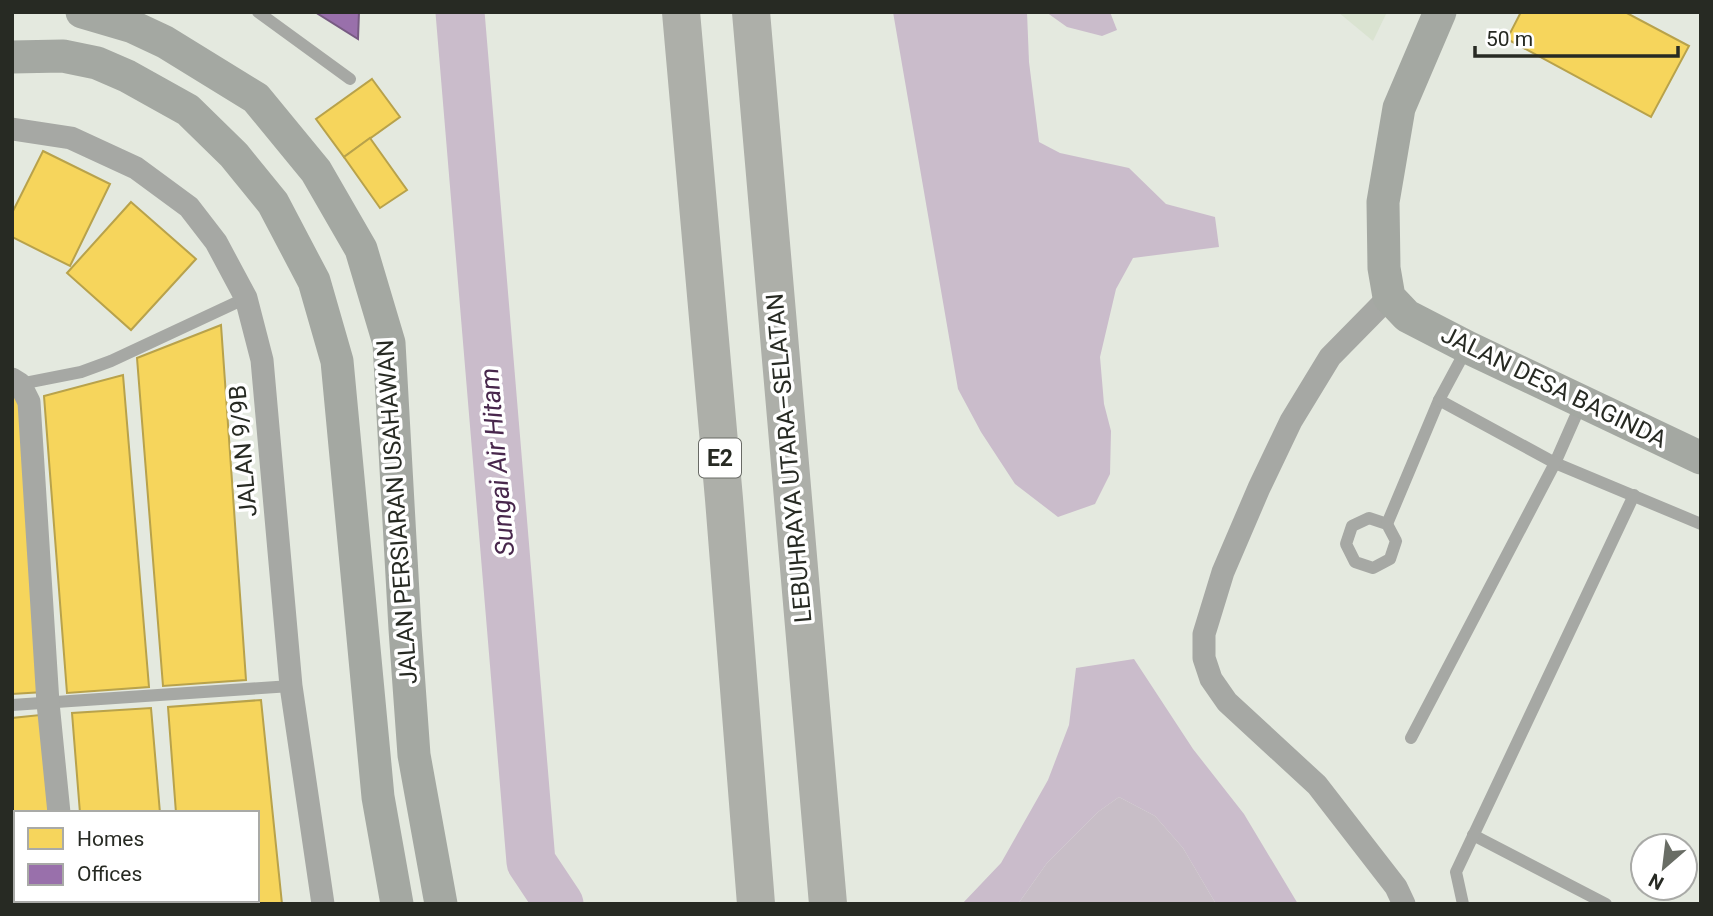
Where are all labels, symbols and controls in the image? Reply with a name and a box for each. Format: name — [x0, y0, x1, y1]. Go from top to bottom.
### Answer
scale bar — [1475, 14, 1678, 58]
text: 50 m — [1486, 27, 1533, 51]
street label: LEBUHRAYA UTARA–SELATAN — [761, 292, 817, 624]
street label: JALAN DESA BAGINDA — [1437, 320, 1672, 454]
street label: JALAN PERSIARAN USAHAWAN — [371, 339, 423, 685]
water label: Sungai Air Hitam — [474, 367, 520, 557]
street label: JALAN 9/9B — [223, 384, 263, 518]
road number: E2 — [699, 438, 741, 478]
legend — [14, 811, 259, 902]
text: Homes — [77, 827, 144, 851]
north arrow — [1629, 832, 1699, 902]
text: Offices — [77, 862, 142, 886]
text: N — [1645, 868, 1668, 895]

